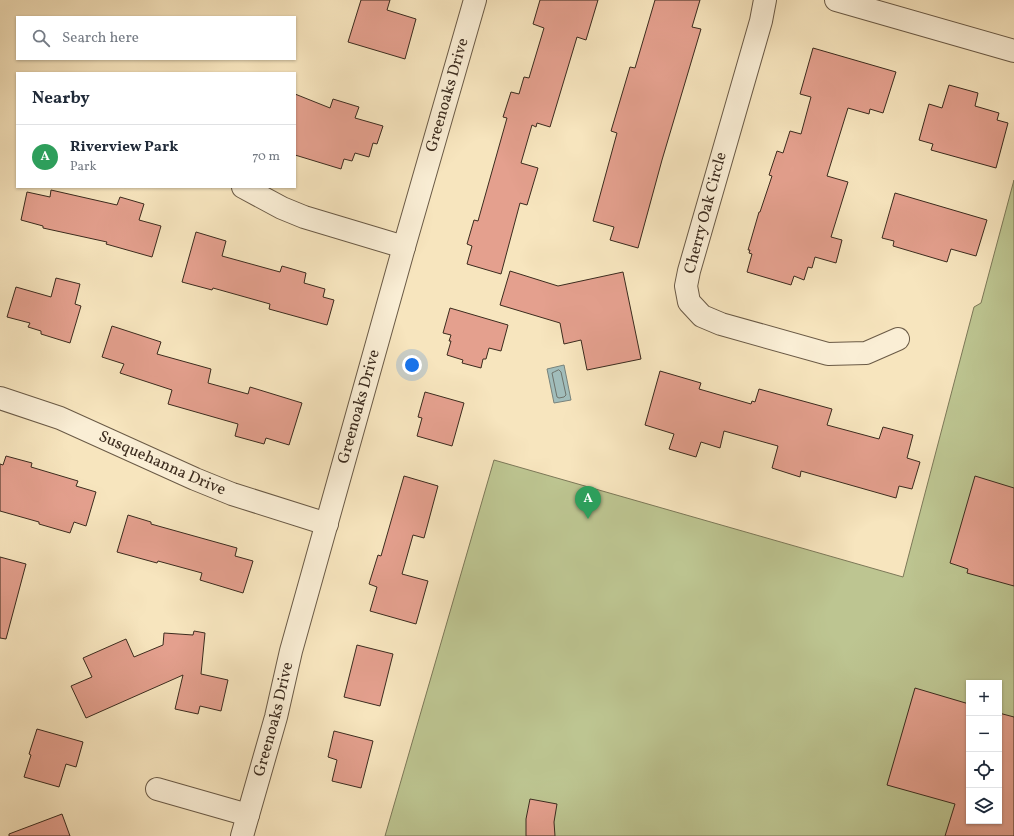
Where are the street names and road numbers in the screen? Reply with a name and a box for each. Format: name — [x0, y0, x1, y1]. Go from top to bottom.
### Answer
street label: Greenoaks Drive — [421, 36, 474, 155]
street label: Cherry Oak Circle — [679, 150, 733, 276]
street label: Greenoaks Drive — [333, 347, 386, 466]
street label: Susquehanna Drive — [95, 426, 229, 501]
street label: Greenoaks Drive — [249, 660, 299, 779]

